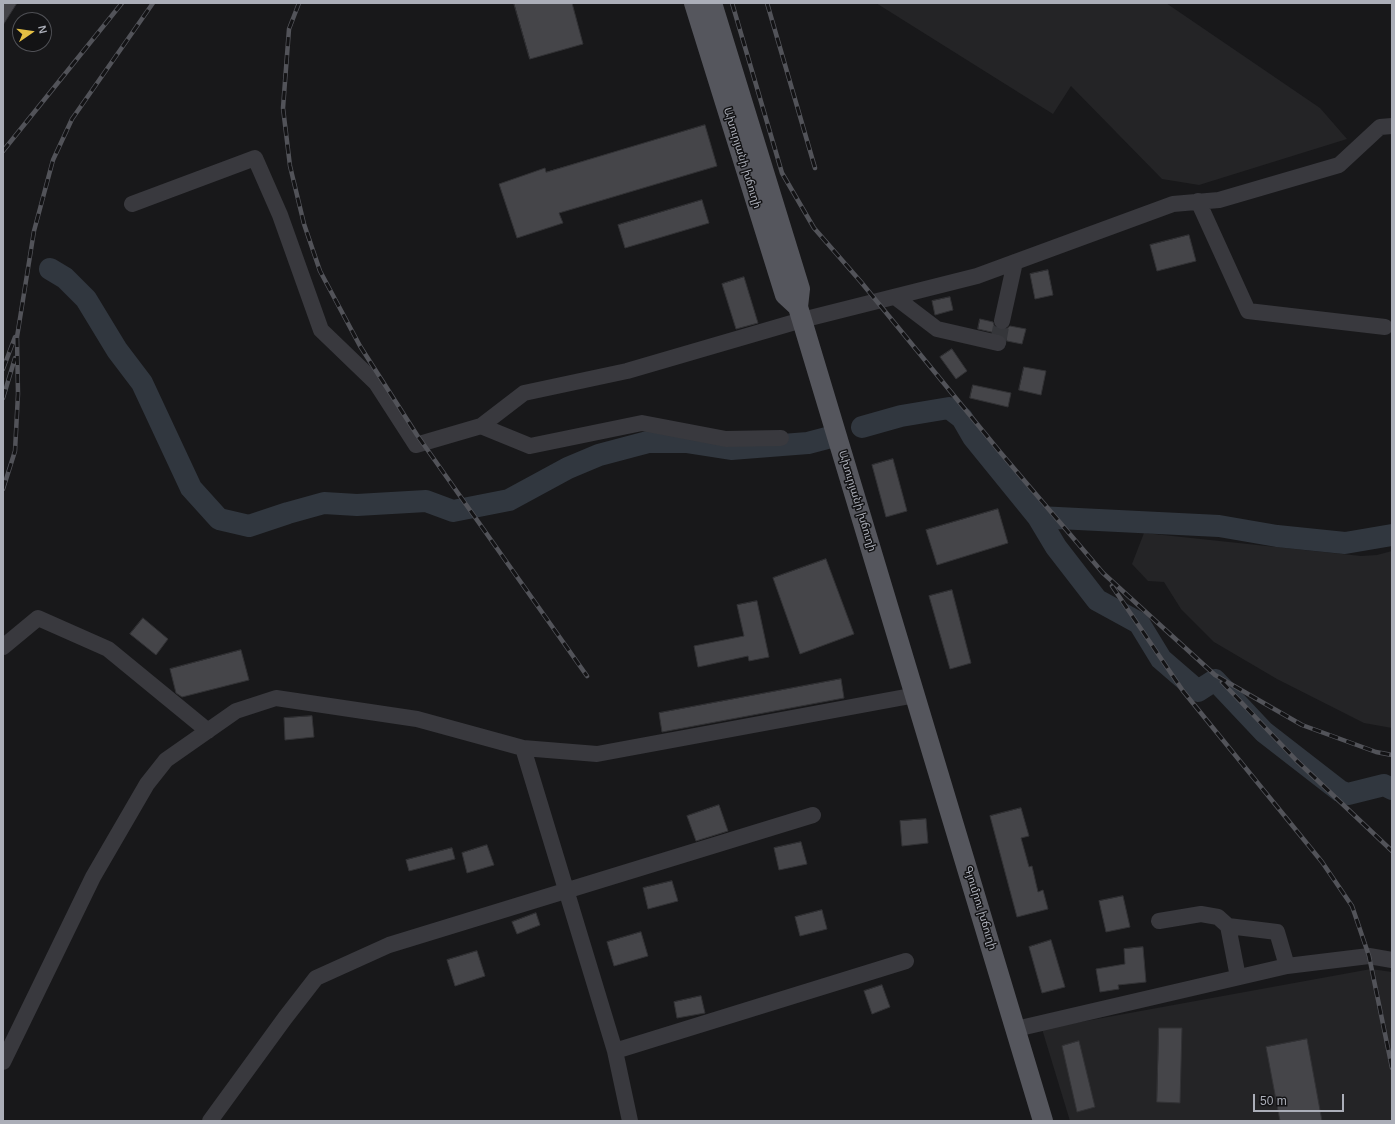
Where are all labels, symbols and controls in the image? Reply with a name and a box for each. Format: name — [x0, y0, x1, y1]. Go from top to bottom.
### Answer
north arrow — [12, 12, 52, 52]
text: N — [36, 24, 49, 35]
street label: Ախուրյանի խճուղի — [720, 106, 764, 210]
street label: Ախուրյանի խճուղի — [835, 449, 879, 553]
street label: Գյումրու խճուղի — [961, 864, 999, 952]
scale bar — [1255, 1086, 1346, 1112]
text: 50 m — [1260, 1094, 1287, 1108]

